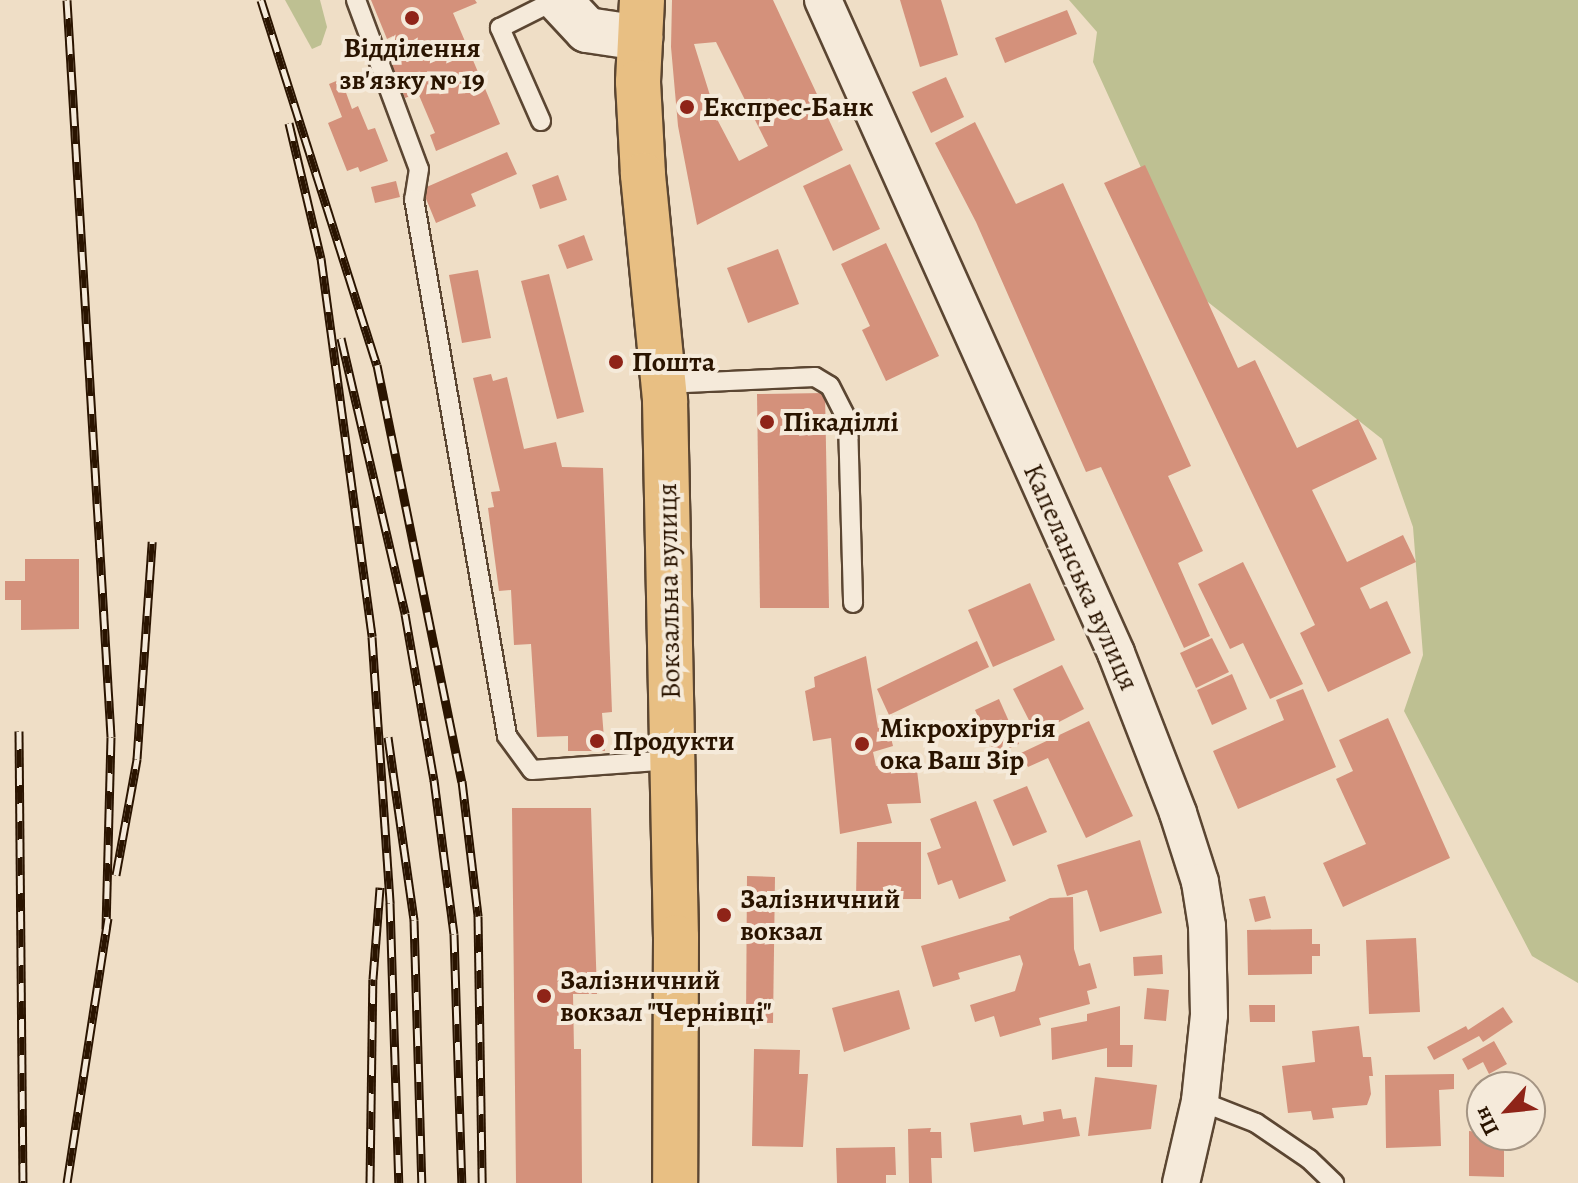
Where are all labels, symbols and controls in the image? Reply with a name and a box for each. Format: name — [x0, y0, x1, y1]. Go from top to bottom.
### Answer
marker: Відділення зв'язку № 19 — [403, 9, 421, 27]
place label: Відділення зв'язку № 19 — [339, 31, 485, 97]
place label: Eкспрес-Банк — [703, 90, 874, 124]
marker: Eкспрес-Банк — [678, 98, 696, 116]
place label: Пошта — [632, 345, 715, 379]
marker: Пошта — [607, 353, 625, 371]
place label: Пікаділлі — [783, 405, 899, 439]
marker: Пікаділлі — [758, 413, 776, 431]
street label: Капеланська вулиця — [1016, 459, 1146, 695]
street label: Вокзальна вулиця — [650, 483, 688, 699]
place label: Мікрохірургія ока Ваш Зір — [880, 711, 1056, 777]
place label: Продукти — [613, 724, 735, 758]
marker: Продукти — [588, 732, 606, 750]
marker: Мікрохірургія ока Ваш Зір — [851, 733, 873, 755]
place label: Залізничний вокзал — [740, 882, 900, 948]
marker: Залізничний вокзал — [715, 906, 733, 924]
place label: Залізничний вокзал "Чернівці" — [560, 963, 772, 1029]
marker: Залізничний вокзал "Чернівці" — [535, 987, 553, 1005]
north arrow — [1466, 1071, 1546, 1151]
text: Пн — [1467, 1101, 1506, 1141]

